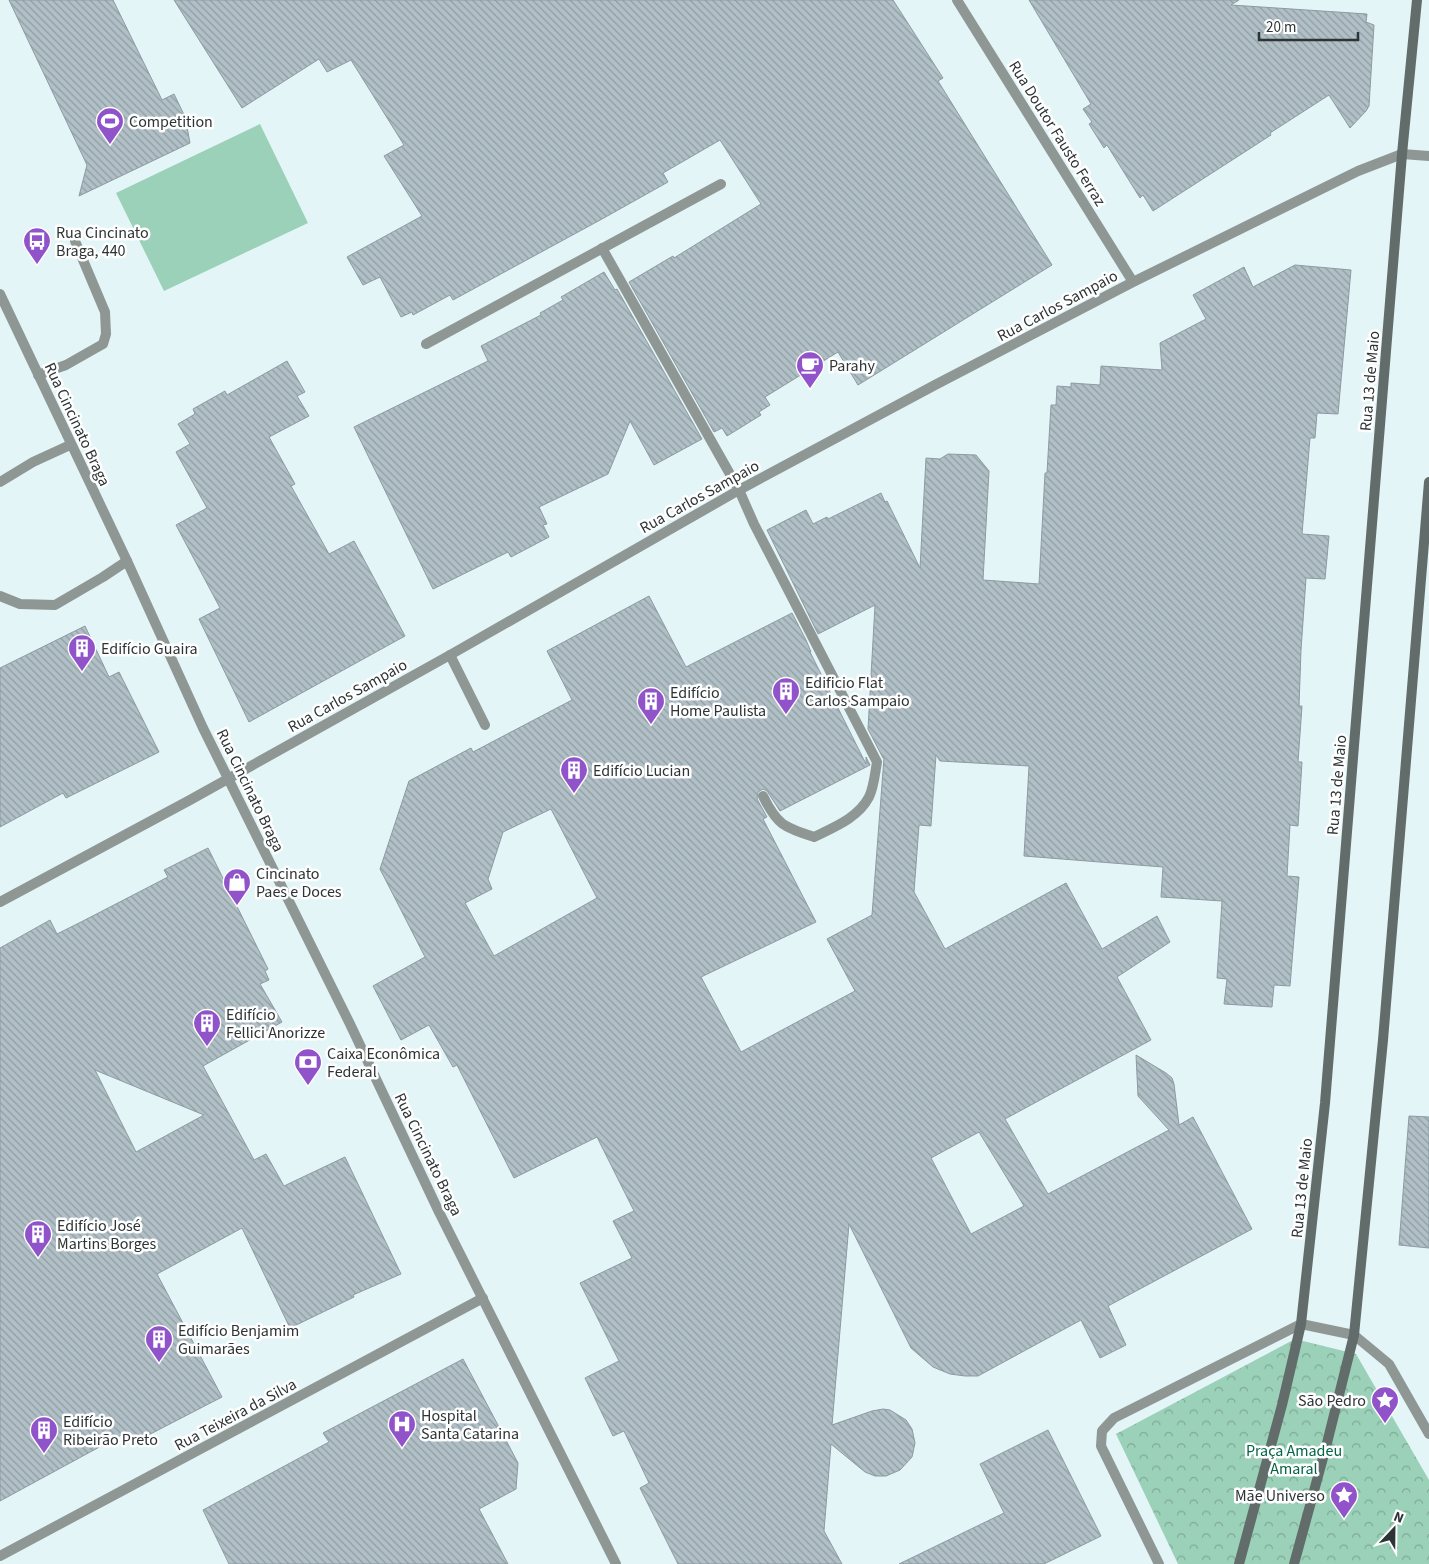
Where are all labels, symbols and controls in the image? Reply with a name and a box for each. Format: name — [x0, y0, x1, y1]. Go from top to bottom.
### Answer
scale bar — [1259, 10, 1358, 42]
text: 20 m — [1266, 17, 1296, 38]
street label: Rua Doutor Fausto Ferraz — [1003, 57, 1111, 211]
sports icon: Competition — [95, 106, 125, 145]
place label: Competition — [129, 111, 213, 133]
place label: Rua Cincinato Braga, 440 — [56, 222, 149, 262]
bus stop icon: Rua Cincinato Braga, 440 — [22, 226, 52, 265]
street label: Rua Carlos Sampaio — [993, 265, 1122, 347]
street label: Rua 13 de Maio — [1355, 330, 1385, 432]
cafe icon: Parahy — [795, 350, 825, 389]
place label: Parahy — [829, 355, 875, 377]
street label: Rua Cincinato Braga — [39, 359, 115, 490]
street label: Rua Carlos Sampaio — [636, 455, 763, 539]
building icon: Edifício Guaira — [67, 633, 97, 672]
place label: Edifício Guaira — [101, 638, 198, 660]
street label: Rua Carlos Sampaio — [284, 654, 411, 738]
place label: Edificio Flat Carlos Sampaio — [805, 672, 910, 712]
building icon: Edificio Flat Carlos Sampaio — [771, 676, 801, 715]
place label: Edifício Home Paulista — [670, 682, 766, 722]
building icon: Edifício Home Paulista — [636, 686, 666, 725]
street label: Rua Cincinato Braga — [211, 725, 289, 856]
street label: Rua 13 de Maio — [1322, 734, 1352, 836]
building icon: Edifício Lucian — [559, 755, 589, 794]
place label: Edifício Lucian — [593, 760, 690, 782]
place label: Cincinato Paes e Doces — [256, 863, 342, 903]
shop icon: Cincinato Paes e Doces — [222, 867, 252, 906]
place label: Edifício Fellici Anorizze — [226, 1004, 325, 1044]
building icon: Edifício Fellici Anorizze — [192, 1008, 222, 1047]
place label: Caixa Econômica Federal — [327, 1043, 440, 1083]
bank icon: Caixa Econômica Federal — [293, 1047, 323, 1086]
street label: Rua Cincinato Braga — [389, 1089, 467, 1220]
street label: Rua 13 de Maio — [1286, 1137, 1318, 1239]
place label: Edifício José Martins Borges — [57, 1215, 157, 1255]
building icon: Edifício José Martins Borges — [23, 1219, 53, 1258]
place label: Edifício Benjamim Guimarães — [178, 1320, 299, 1360]
building icon: Edifício Benjamim Guimarães — [144, 1324, 174, 1363]
street label: Rua Teixeira da Silva — [170, 1373, 300, 1456]
place icon: São Pedro — [1370, 1385, 1400, 1424]
place label: São Pedro — [1298, 1390, 1366, 1412]
place label: Hospital Santa Catarina — [421, 1405, 519, 1445]
hospital icon: Hospital Santa Catarina — [387, 1409, 417, 1448]
place label: Edifício Ribeirão Preto — [63, 1411, 158, 1451]
building icon: Edifício Ribeirão Preto — [29, 1415, 59, 1454]
park label: Praça Amadeu Amaral — [1246, 1440, 1342, 1480]
place icon: Mãe Universo — [1329, 1480, 1359, 1519]
place label: Mãe Universo — [1235, 1485, 1325, 1507]
north arrow — [1369, 1504, 1419, 1554]
text: N — [1390, 1507, 1407, 1529]

